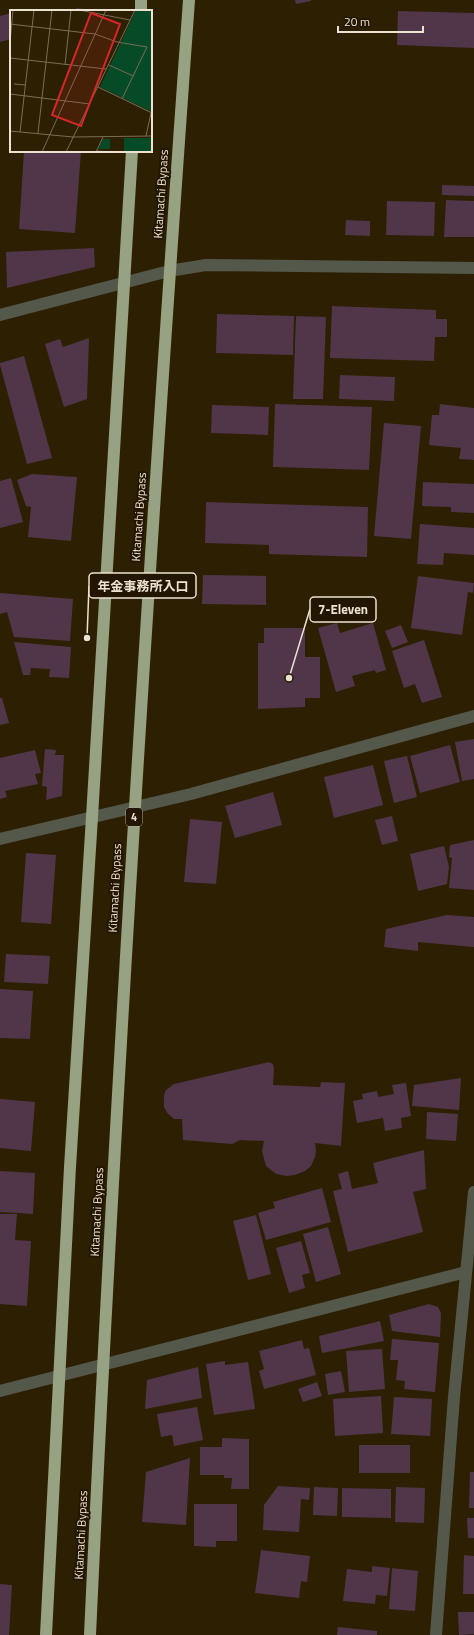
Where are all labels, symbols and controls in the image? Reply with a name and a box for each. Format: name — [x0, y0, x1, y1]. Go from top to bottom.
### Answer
scale bar — [338, 8, 423, 34]
inset map — [10, 10, 152, 152]
text: 20 m — [344, 12, 370, 31]
street label: Kitamachi Bypass — [148, 148, 173, 239]
street label: Kitamachi Bypass — [126, 471, 151, 562]
callout: 年金事務所入口 — [89, 573, 196, 598]
text: 年金事務所入口 — [97, 576, 189, 596]
callout: 7-Eleven — [310, 597, 376, 622]
text: 7-Eleven — [318, 599, 368, 619]
road number: 4 — [126, 808, 142, 826]
street label: Kitamachi Bypass — [103, 842, 126, 933]
street label: Kitamachi Bypass — [85, 1166, 108, 1257]
street label: Kitamachi Bypass — [69, 1489, 92, 1580]

